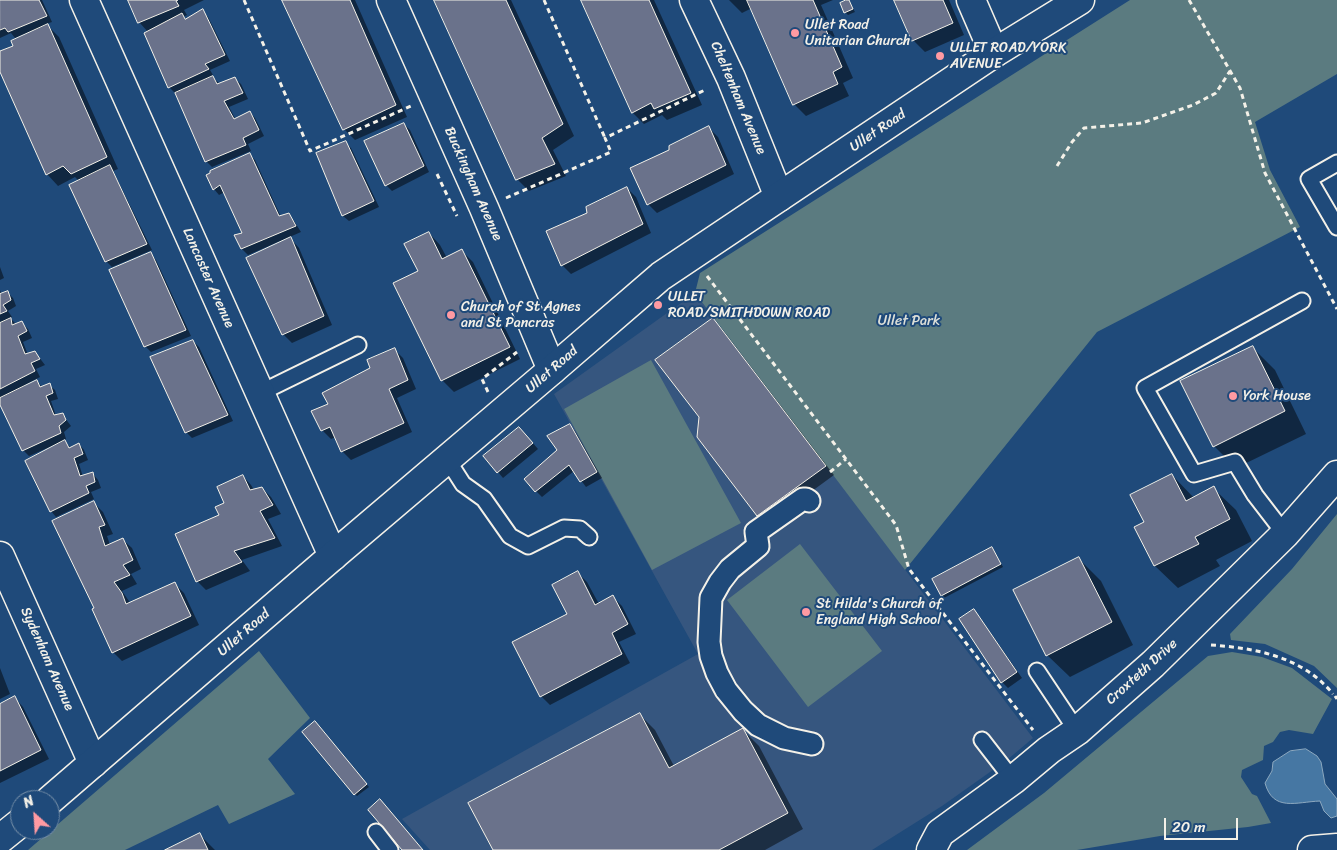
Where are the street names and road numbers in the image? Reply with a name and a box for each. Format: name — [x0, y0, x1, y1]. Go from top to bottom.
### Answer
street label: Cheltenham Avenue — [707, 39, 769, 157]
street label: Ullet Road — [847, 106, 909, 156]
street label: Buckingham Avenue — [440, 125, 506, 243]
street label: Lancaster Avenue — [178, 225, 238, 331]
street label: Ullet Road — [522, 343, 582, 397]
street label: Sydenham Avenue — [17, 605, 77, 713]
street label: Ullet Road — [214, 606, 274, 660]
street label: Croxteth Drive — [1103, 636, 1181, 708]

